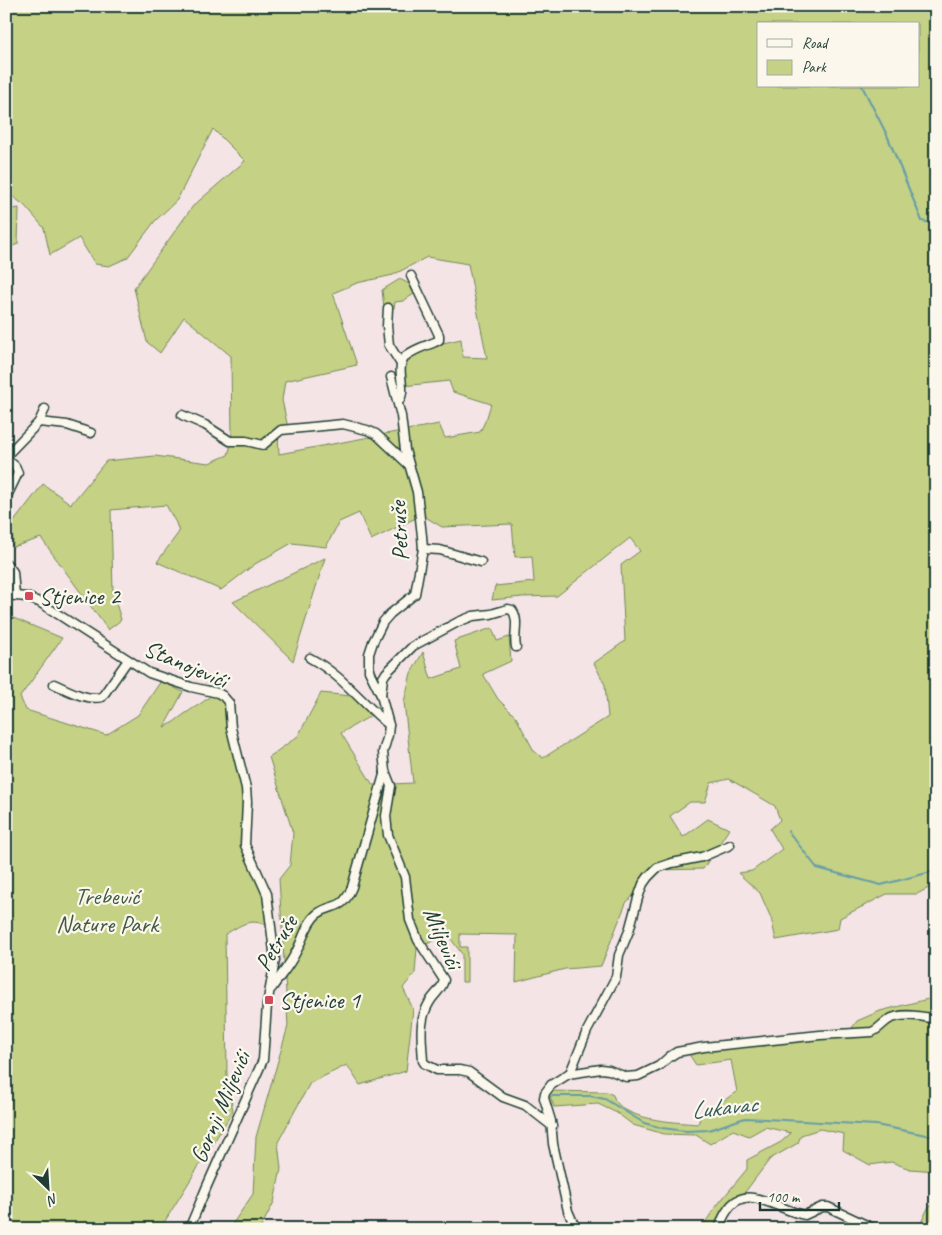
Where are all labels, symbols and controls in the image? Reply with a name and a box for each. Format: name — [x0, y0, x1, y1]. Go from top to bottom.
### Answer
legend — [757, 22, 920, 88]
text: Road — [802, 34, 829, 53]
text: Park — [802, 58, 827, 77]
street label: Petruše — [382, 498, 416, 562]
place label: Stjenice 2 — [39, 581, 122, 611]
marker: Stjenice 2 — [23, 590, 35, 602]
street label: Stanojevići — [140, 633, 235, 696]
park label: Trebević Nature Park — [56, 881, 160, 939]
street label: Miljevići — [417, 903, 470, 976]
street label: Petruše — [248, 908, 305, 976]
place label: Stjenice 1 — [279, 985, 361, 1015]
marker: Stjenice 1 — [263, 994, 275, 1006]
street label: Gornji Miljevići — [183, 1044, 258, 1168]
water label: Lukavac — [689, 1087, 761, 1126]
north arrow — [22, 1162, 72, 1212]
scale bar — [760, 1180, 838, 1212]
text: 100 m — [767, 1188, 801, 1207]
text: N — [44, 1190, 61, 1210]

